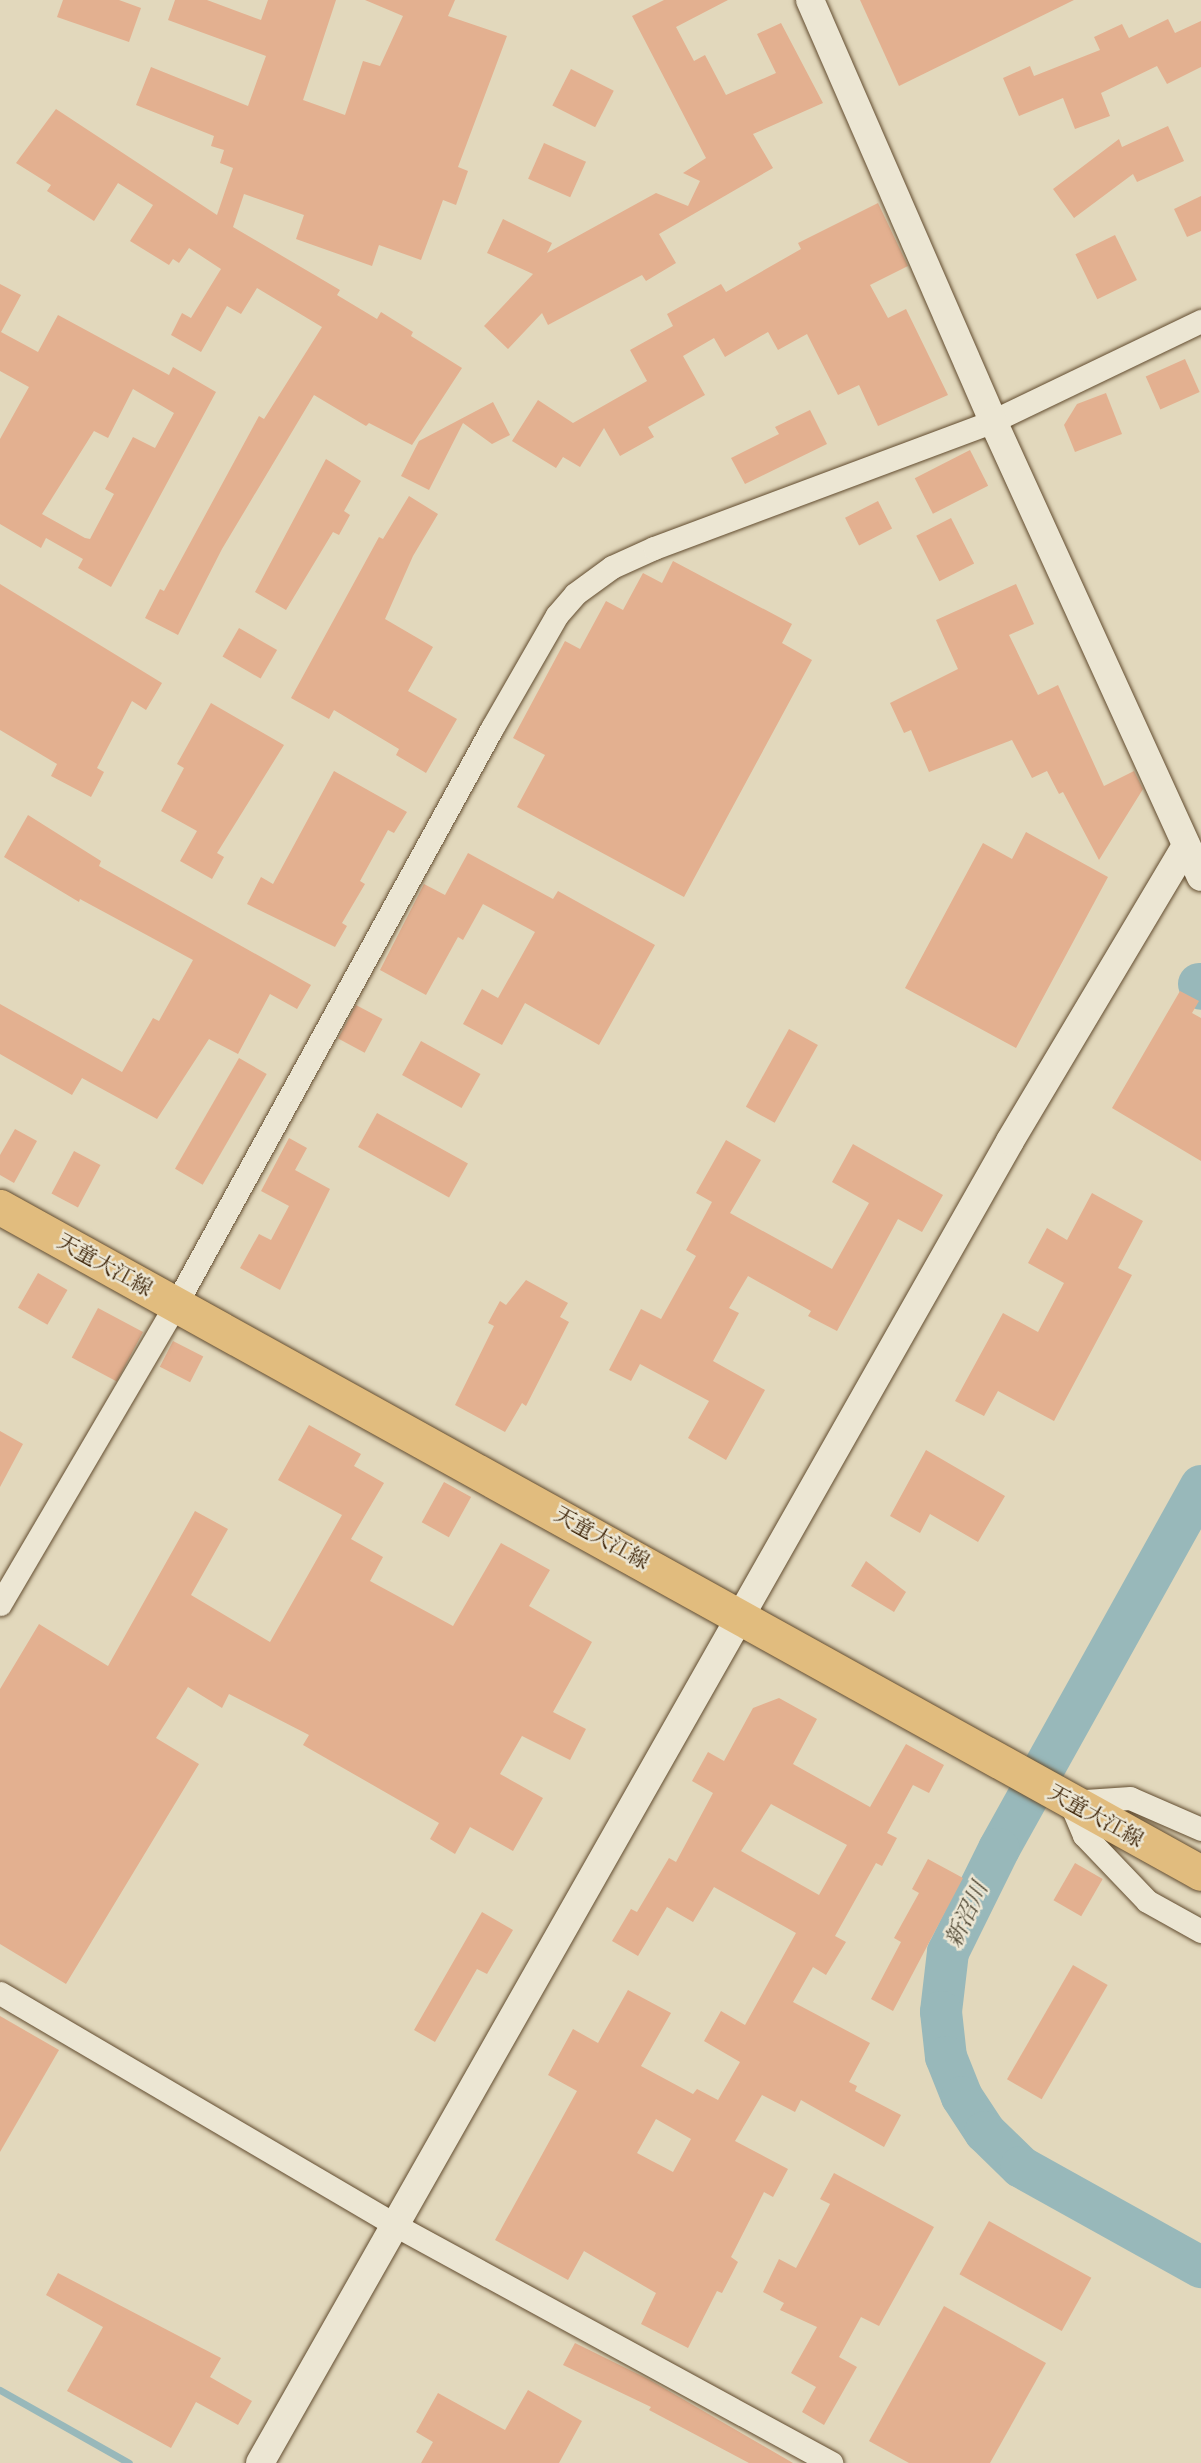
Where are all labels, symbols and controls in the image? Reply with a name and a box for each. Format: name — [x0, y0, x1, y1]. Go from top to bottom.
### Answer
street label: 天童大江線 — [53, 1229, 157, 1301]
street label: 天童大江線 — [550, 1502, 654, 1574]
street label: 天童大江線 — [1044, 1780, 1148, 1852]
water label: 新沼川 — [940, 1878, 994, 1952]

